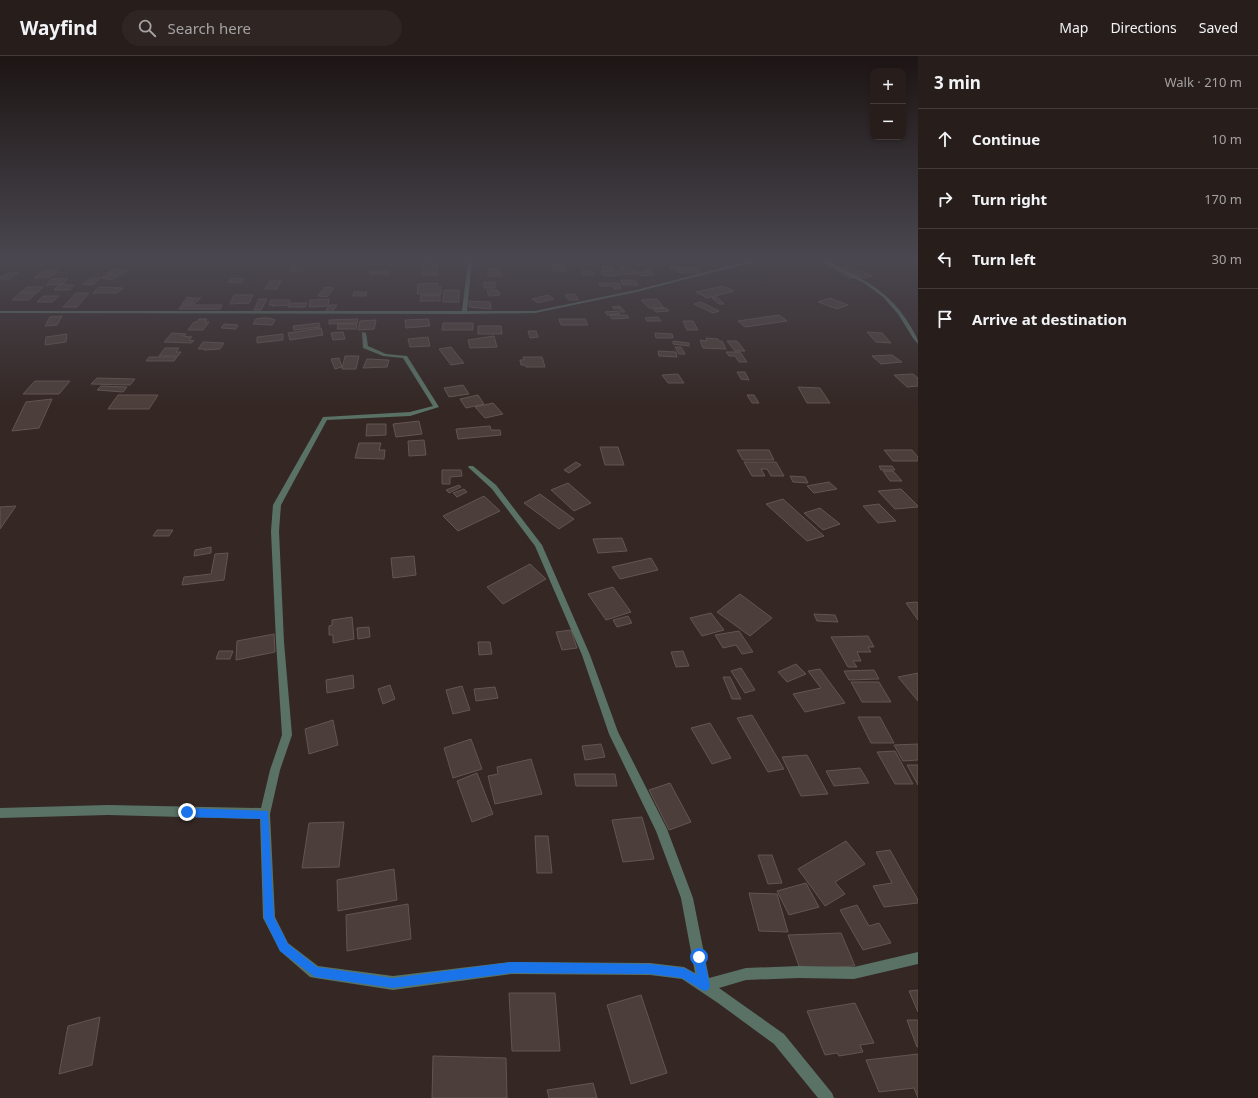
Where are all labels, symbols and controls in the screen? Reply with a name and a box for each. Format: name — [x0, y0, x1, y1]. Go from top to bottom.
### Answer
search box — [122, 10, 402, 46]
text: Wayfind — [20, 15, 98, 41]
icon: search — [136, 17, 158, 39]
text: Search here — [168, 18, 251, 38]
text: Map — [1059, 18, 1088, 37]
text: Directions — [1110, 18, 1177, 37]
text: Saved — [1199, 18, 1238, 37]
map controls — [870, 68, 906, 140]
button: + — [870, 68, 906, 104]
text: 3 min — [934, 71, 981, 94]
text: Walk · 210 m — [1164, 73, 1242, 91]
button: − — [870, 104, 906, 140]
icon: ahead — [934, 128, 956, 150]
text: Continue — [972, 129, 1040, 149]
text: 10 m — [1212, 130, 1242, 148]
icon: right — [934, 188, 956, 210]
text: Turn right — [972, 189, 1047, 209]
text: 170 m — [1204, 190, 1242, 208]
icon: left — [934, 248, 956, 270]
text: Turn left — [972, 249, 1036, 269]
text: 30 m — [1212, 250, 1242, 268]
icon: arrive — [934, 308, 956, 330]
text: Arrive at destination — [972, 309, 1127, 329]
route end — [178, 803, 196, 821]
route start — [690, 948, 708, 966]

